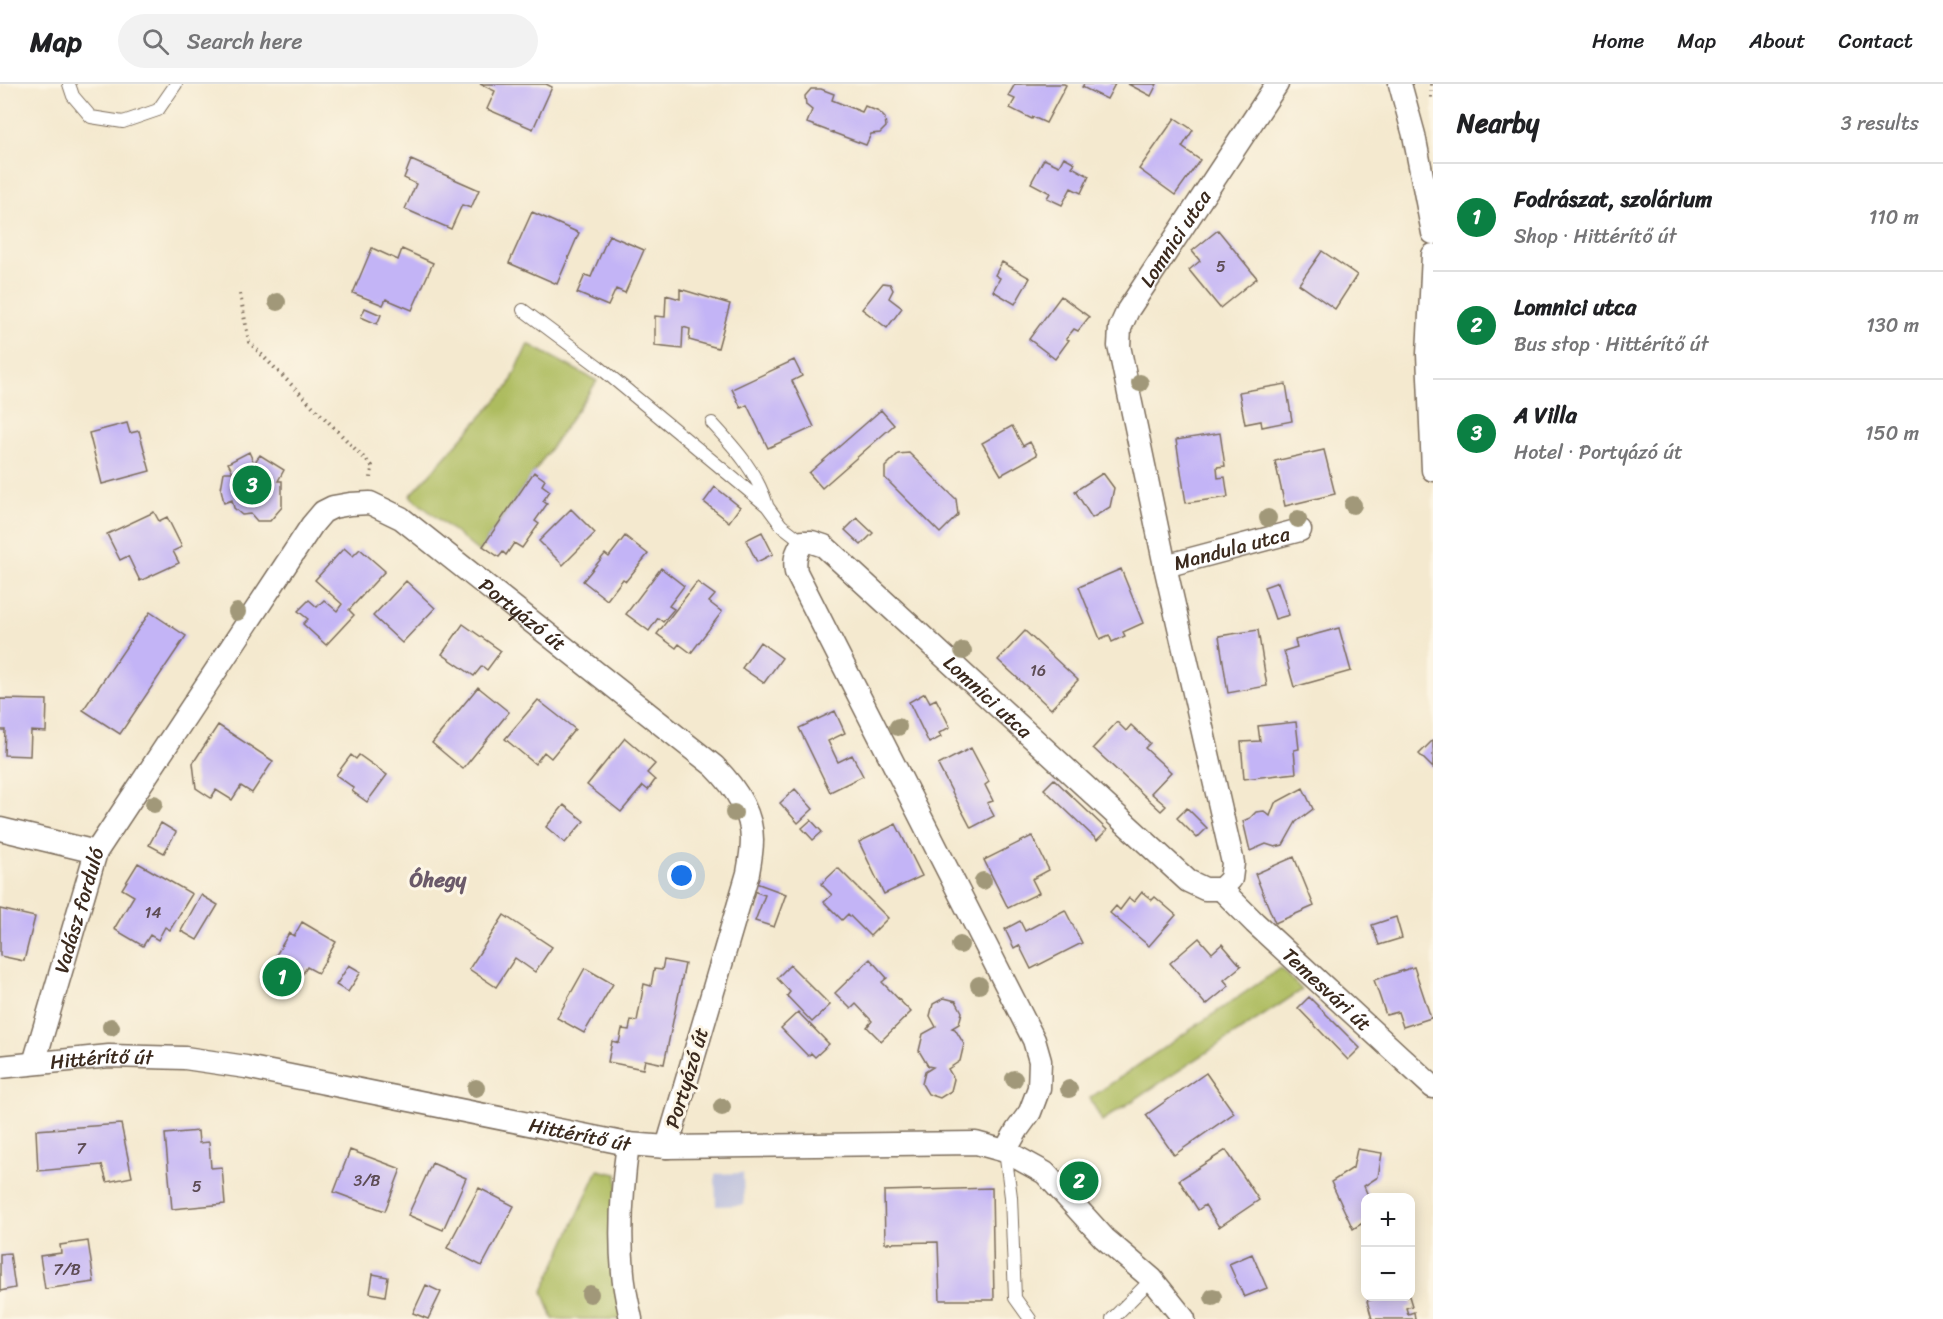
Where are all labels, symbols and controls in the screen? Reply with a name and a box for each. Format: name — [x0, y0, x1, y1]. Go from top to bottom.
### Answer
search box — [118, 14, 538, 68]
text: Map — [30, 17, 82, 66]
text: Search here — [187, 22, 303, 61]
text: Home — [1592, 22, 1644, 60]
text: Map — [1677, 22, 1716, 60]
text: About — [1749, 22, 1806, 60]
text: Contact — [1839, 22, 1913, 60]
icon: search — [139, 25, 172, 58]
text: Nearby — [1457, 100, 1539, 146]
text: 3 results — [1841, 106, 1919, 141]
text: Fodrászat, szolárium — [1514, 180, 1712, 219]
street label: Lomnici utca — [1130, 181, 1221, 294]
text: 1 — [1472, 200, 1481, 235]
text: 110 m — [1869, 200, 1919, 235]
text: Shop · Hittérítő út — [1514, 219, 1677, 254]
house number: 5 — [1216, 252, 1226, 281]
text: Lomnici utca — [1514, 288, 1636, 327]
text: 2 — [1471, 308, 1482, 343]
text: 130 m — [1866, 308, 1919, 343]
text: Bus stop · Hittérítő út — [1514, 327, 1709, 362]
text: A Villa — [1514, 396, 1577, 435]
text: 3 — [1471, 416, 1482, 451]
text: 150 m — [1865, 416, 1919, 451]
text: Hotel · Portyázó út — [1514, 435, 1683, 470]
pin: 3 — [232, 462, 272, 508]
street label: Mandula utca — [1170, 516, 1295, 580]
street label: Portyázó út — [471, 568, 574, 661]
street label: Lomnici utca — [935, 646, 1041, 748]
house number: 16 — [1030, 656, 1046, 685]
street label: Vadász forduló — [44, 843, 114, 977]
district label: Óhegy — [410, 861, 468, 899]
your location — [667, 861, 696, 890]
house number: 14 — [145, 898, 161, 927]
street label: Temesvári út — [1274, 938, 1380, 1040]
pin: 1 — [262, 954, 302, 1000]
street label: Portyázó út — [655, 1023, 719, 1133]
street label: Hittérítő út — [48, 1038, 154, 1079]
street label: Hittérítő út — [526, 1107, 635, 1162]
house number: 7 — [76, 1134, 86, 1163]
pin: 2 — [1060, 1158, 1098, 1204]
house number: 3/B — [354, 1166, 380, 1195]
house number: 5 — [192, 1172, 202, 1201]
map controls — [1361, 1193, 1415, 1301]
button: + — [1361, 1193, 1415, 1247]
button: − — [1361, 1247, 1415, 1301]
house number: 7/B — [53, 1255, 81, 1284]

